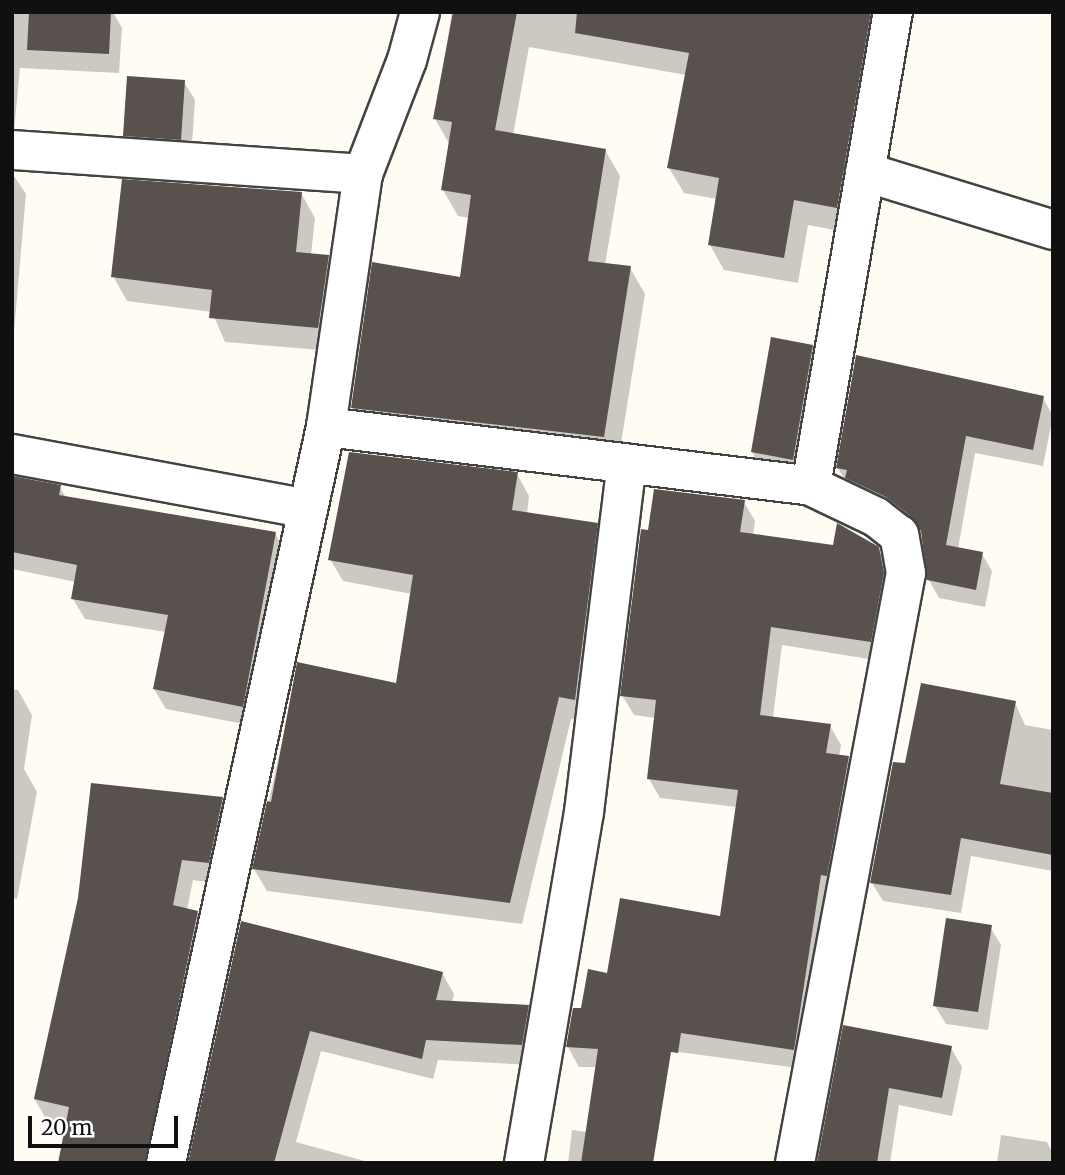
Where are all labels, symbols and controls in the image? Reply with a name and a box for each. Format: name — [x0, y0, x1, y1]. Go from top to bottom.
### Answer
scale bar — [32, 1102, 182, 1146]
text: 20 m — [41, 1114, 92, 1141]

